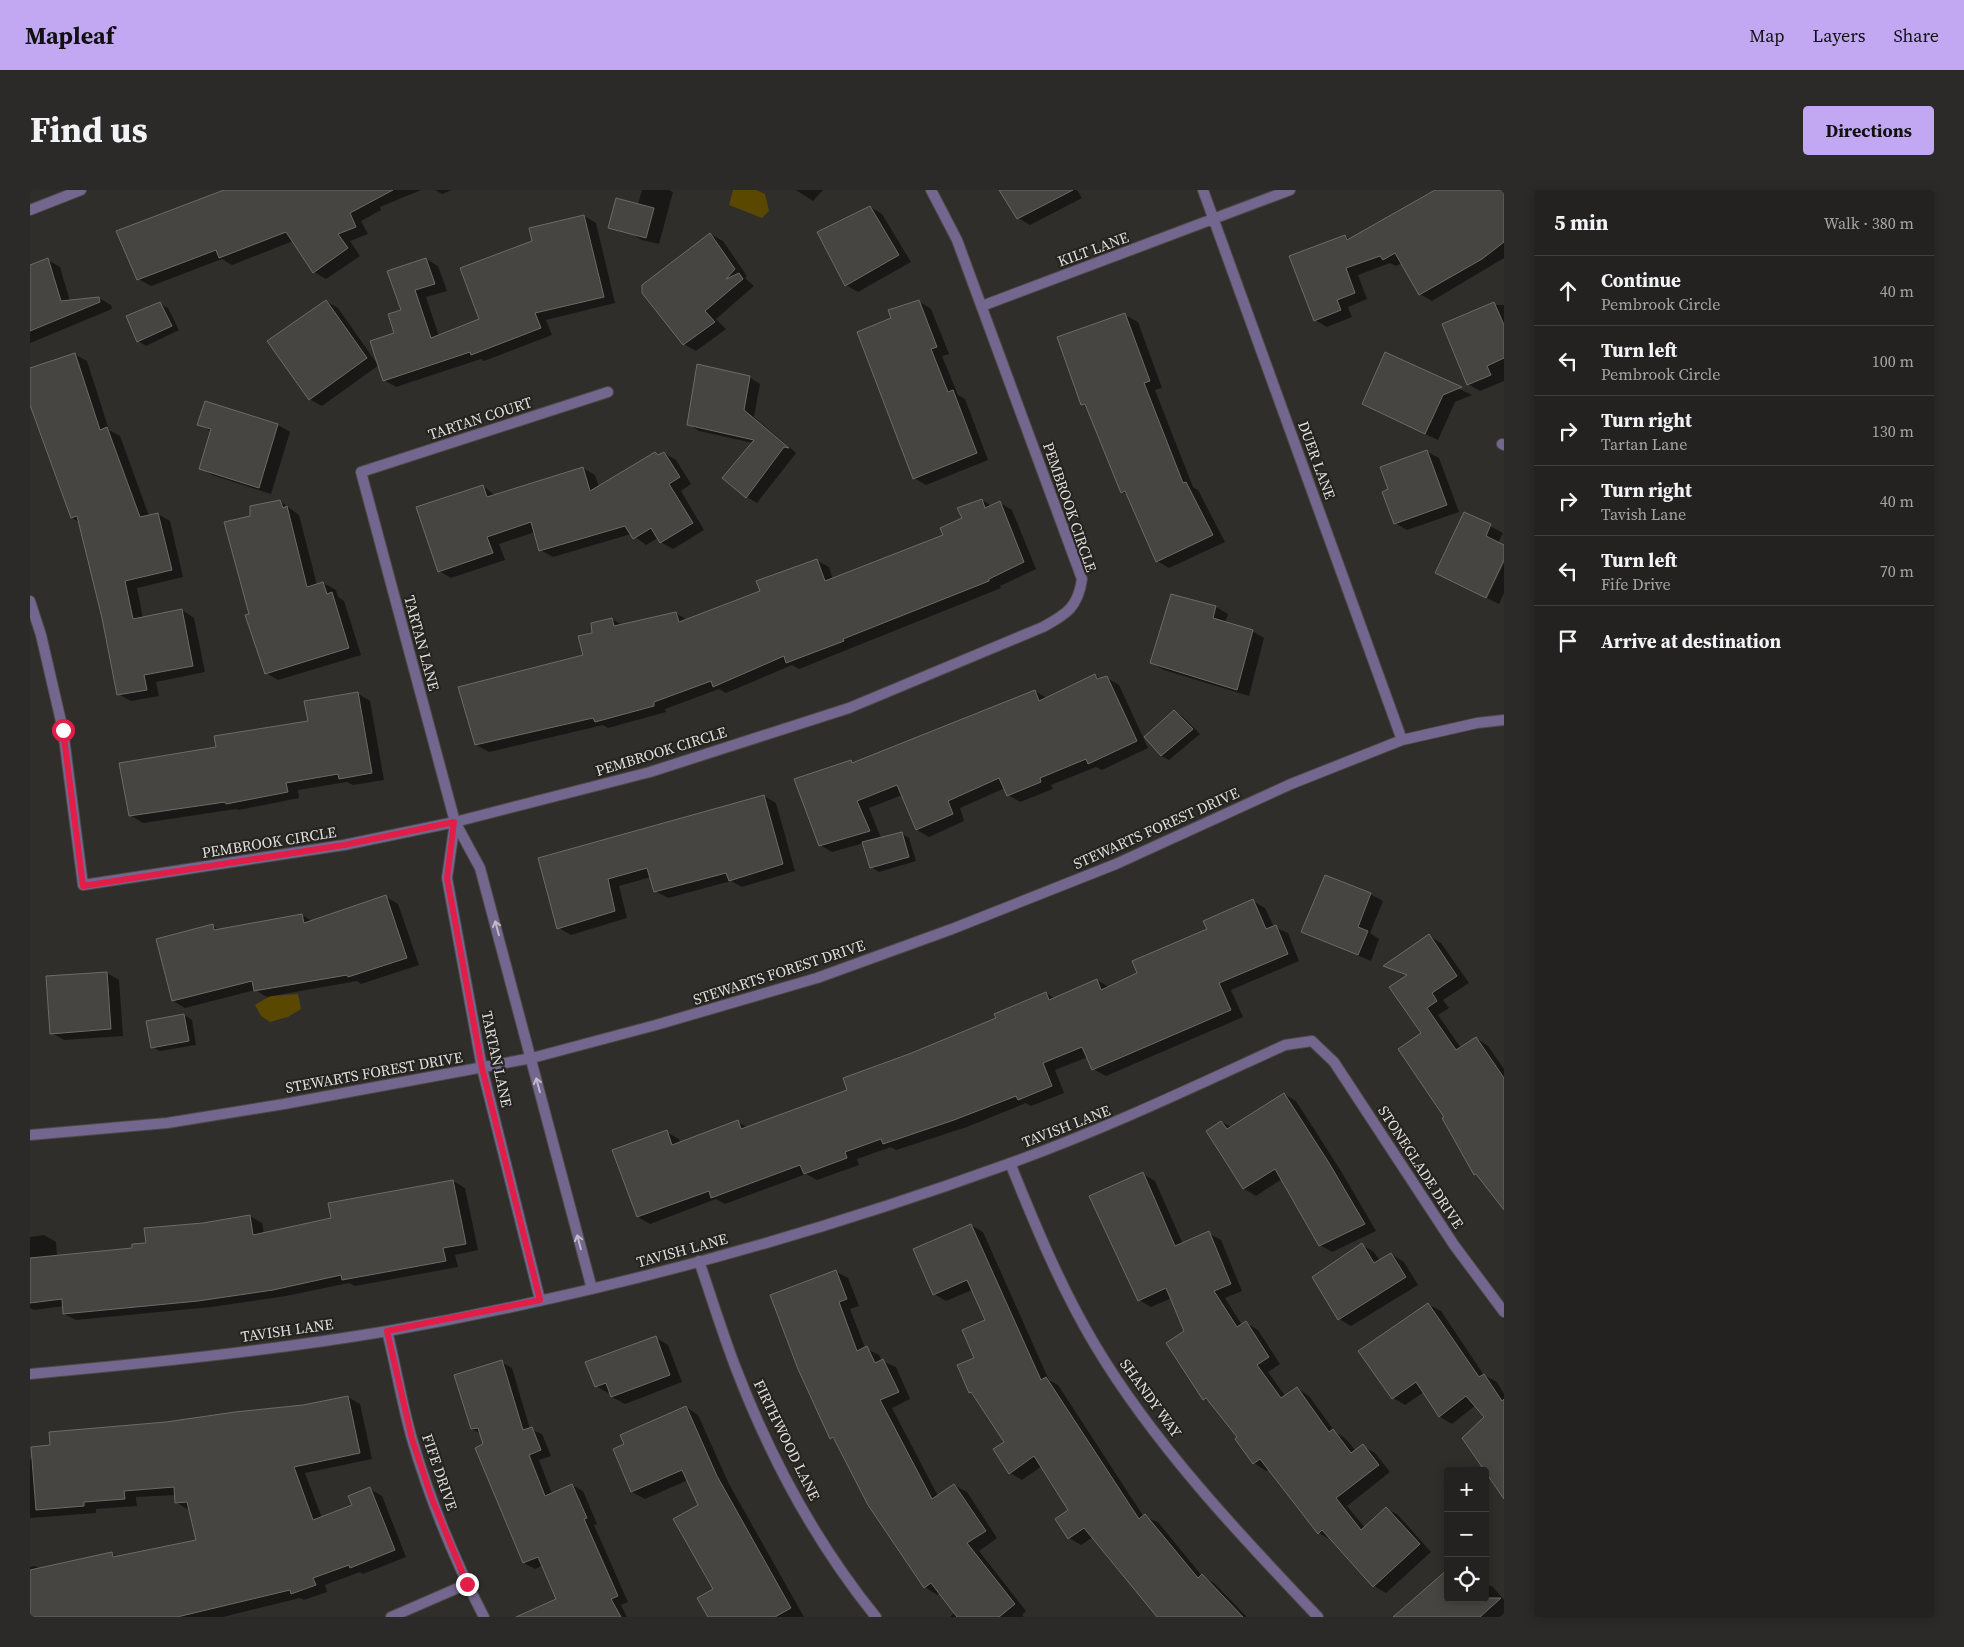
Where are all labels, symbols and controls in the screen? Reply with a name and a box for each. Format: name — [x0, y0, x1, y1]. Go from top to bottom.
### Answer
text: Mapleaf — [25, 19, 115, 52]
text: Map — [1749, 23, 1784, 48]
text: Layers — [1812, 23, 1865, 48]
text: Share — [1893, 23, 1939, 48]
text: Find us — [30, 106, 148, 154]
button: Directions — [1803, 106, 1934, 155]
text: 5 min — [1554, 208, 1609, 237]
text: Walk · 380 m — [1824, 212, 1914, 234]
street label: KILT LANE — [1055, 226, 1131, 272]
text: Continue — [1601, 267, 1681, 293]
icon: ahead — [1554, 277, 1582, 305]
text: 40 m — [1880, 280, 1914, 302]
text: Pembrook Circle — [1601, 293, 1720, 315]
text: Turn left — [1601, 337, 1677, 363]
icon: left — [1554, 347, 1582, 375]
text: 100 m — [1872, 350, 1914, 372]
text: Pembrook Circle — [1601, 363, 1720, 385]
street label: TARTAN COURT — [425, 391, 535, 445]
text: Turn right — [1601, 407, 1692, 433]
icon: right — [1554, 417, 1582, 445]
street label: DUER LANE — [1293, 418, 1341, 502]
text: 130 m — [1872, 420, 1914, 442]
text: Tartan Lane — [1601, 433, 1687, 455]
street label: PEMBROOK CIRCLE — [1038, 439, 1102, 575]
text: Turn right — [1601, 477, 1692, 503]
icon: right — [1554, 487, 1582, 515]
text: 40 m — [1880, 490, 1914, 512]
text: Tavish Lane — [1601, 503, 1686, 525]
text: Turn left — [1601, 547, 1677, 573]
icon: left — [1554, 557, 1582, 585]
text: 70 m — [1880, 560, 1914, 582]
text: Fife Drive — [1601, 573, 1671, 595]
street label: TARTAN LANE — [399, 593, 445, 693]
icon: arrive — [1554, 627, 1582, 655]
text: Arrive at destination — [1601, 628, 1781, 654]
route start — [52, 719, 75, 742]
street label: PEMBROOK CIRCLE — [593, 721, 729, 781]
street label: STEWARTS FOREST DRIVE — [1070, 782, 1242, 874]
street label: PEMBROOK CIRCLE — [200, 821, 338, 863]
one-way arrow — [491, 920, 501, 936]
street label: STEWARTS FOREST DRIVE — [690, 934, 868, 1010]
street label: TARTAN LANE — [477, 1009, 517, 1109]
street label: STEWARTS FOREST DRIVE — [284, 1046, 464, 1098]
one-way arrow — [533, 1077, 543, 1093]
street label: TAVISH LANE — [1019, 1099, 1113, 1153]
street label: STONEGLADE DRIVE — [1373, 1101, 1469, 1233]
street label: TAVISH LANE — [634, 1228, 730, 1272]
one-way arrow — [574, 1234, 584, 1250]
street label: TAVISH LANE — [239, 1313, 335, 1347]
street label: SHANDY WAY — [1115, 1354, 1187, 1442]
street label: FIRTHWOOD LANE — [749, 1376, 825, 1504]
street label: FIFE DRIVE — [417, 1431, 463, 1513]
map controls — [1444, 1467, 1489, 1602]
button: + — [1444, 1467, 1489, 1512]
button: − — [1444, 1512, 1489, 1557]
button: locate — [1444, 1557, 1489, 1602]
route end — [456, 1573, 479, 1596]

